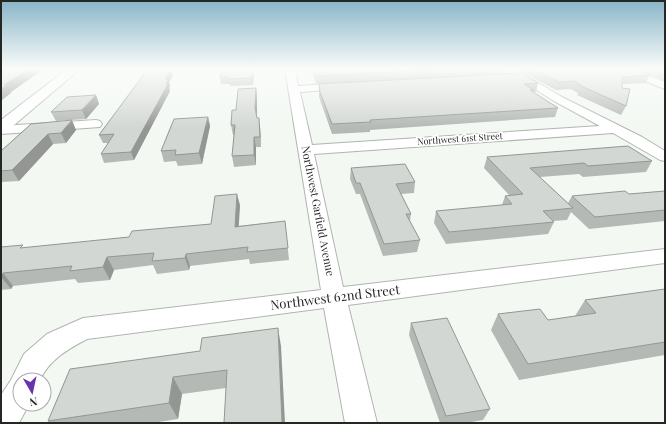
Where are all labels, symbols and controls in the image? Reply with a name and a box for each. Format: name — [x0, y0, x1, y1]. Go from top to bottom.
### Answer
street label: Northwest 61st Street — [417, 129, 504, 147]
street label: Northwest Garfield Avenue — [298, 144, 339, 278]
street label: Northwest 62nd Street — [269, 280, 401, 313]
north arrow — [12, 372, 52, 412]
text: N — [28, 394, 39, 410]

